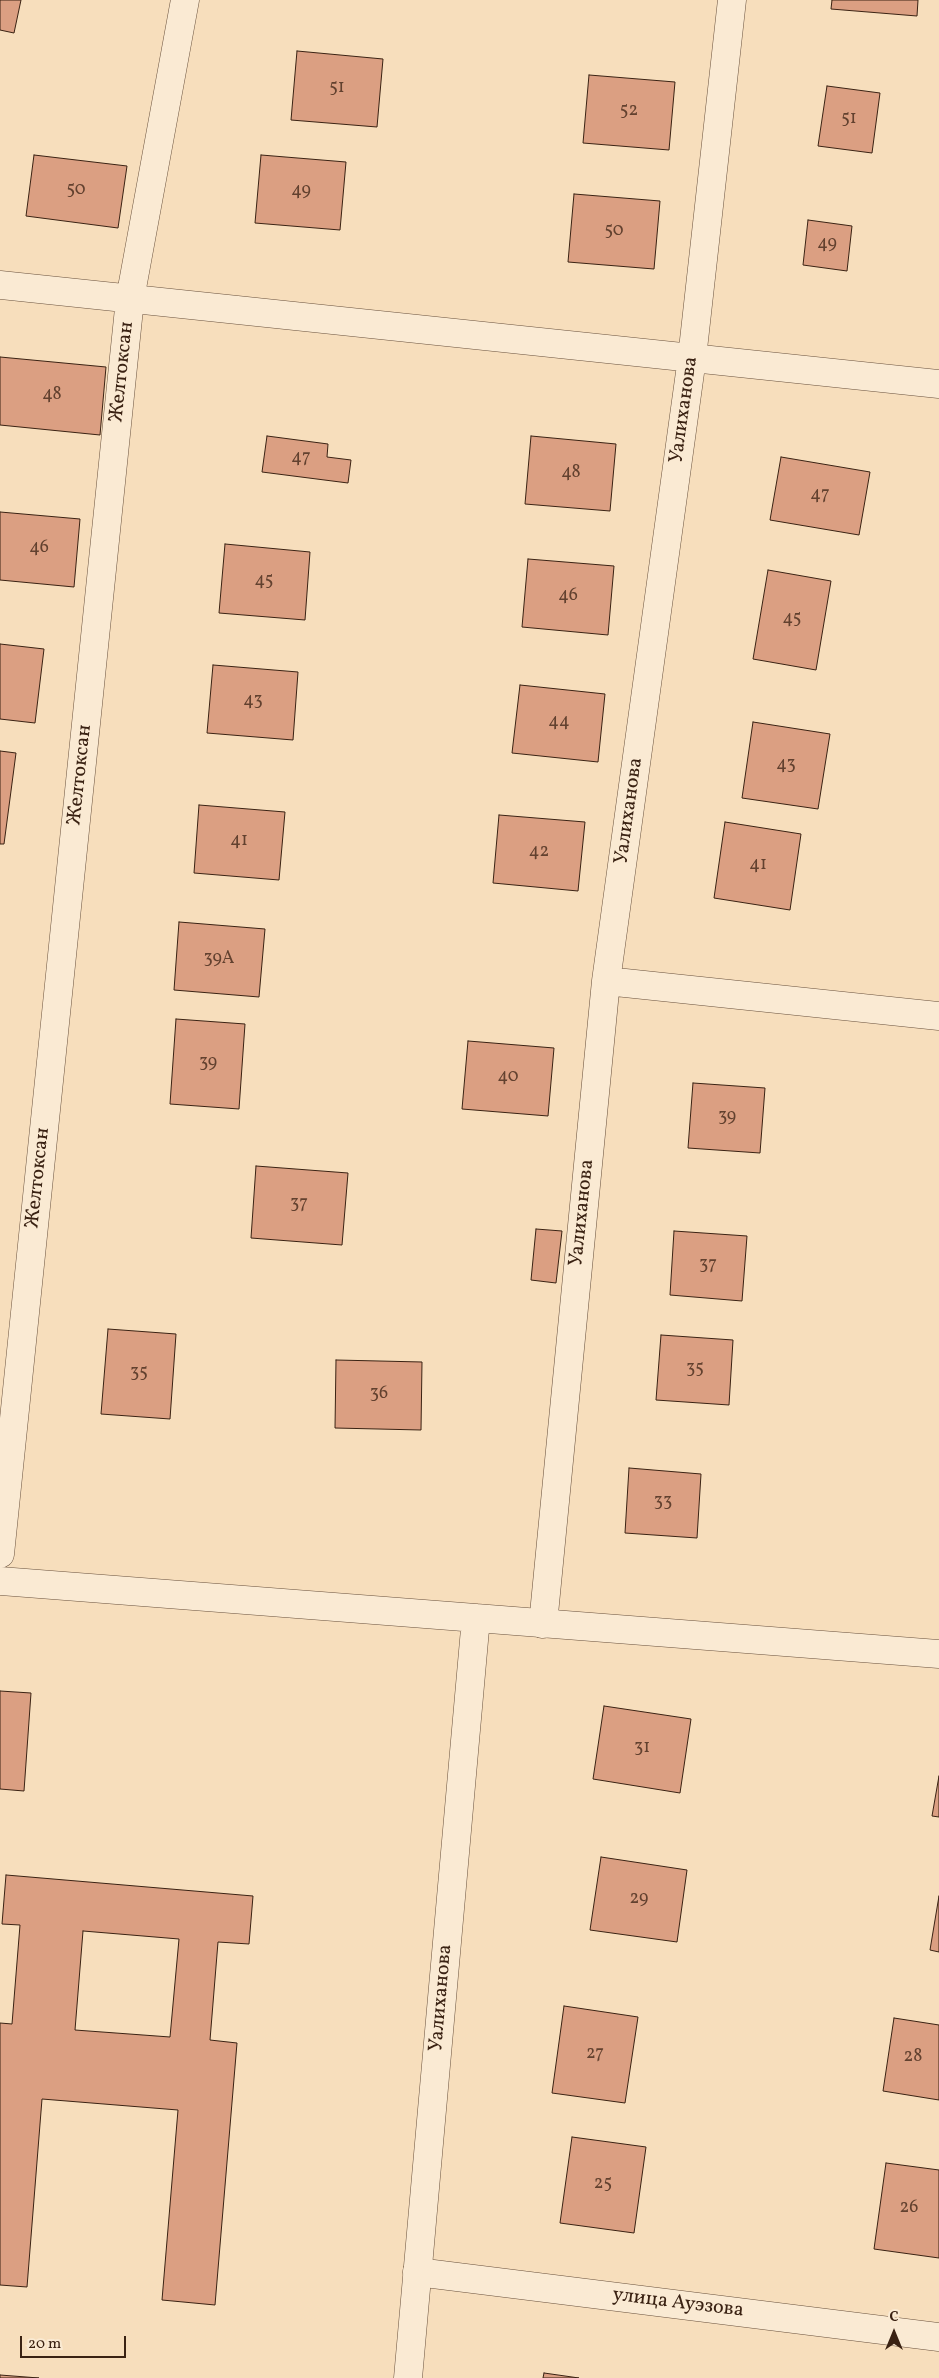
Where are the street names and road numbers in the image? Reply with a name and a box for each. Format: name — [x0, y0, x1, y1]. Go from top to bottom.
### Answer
street label: Желтоксан — [106, 321, 140, 423]
street label: Уалиханова — [666, 355, 704, 465]
street label: Желтоксан — [64, 724, 98, 826]
street label: Уалиханова — [611, 756, 649, 866]
street label: Желтоксан — [22, 1127, 56, 1229]
street label: Уалиханова — [565, 1158, 601, 1268]
street label: Уалиханова — [425, 1943, 459, 2053]
street label: улица Ауэзова — [611, 2284, 745, 2324]

